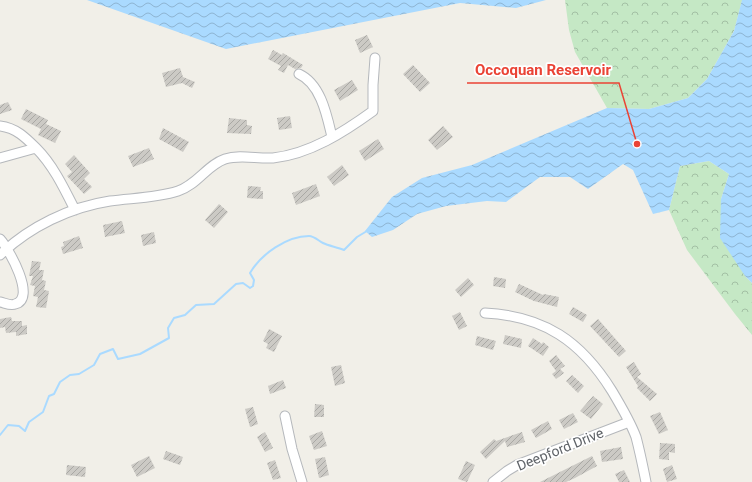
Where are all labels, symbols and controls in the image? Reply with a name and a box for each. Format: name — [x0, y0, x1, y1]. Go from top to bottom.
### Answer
callout: Occoquan Reservoir — [467, 56, 619, 83]
text: Occoquan Reservoir — [475, 61, 612, 79]
street label: Deepford Drive — [514, 424, 606, 474]

